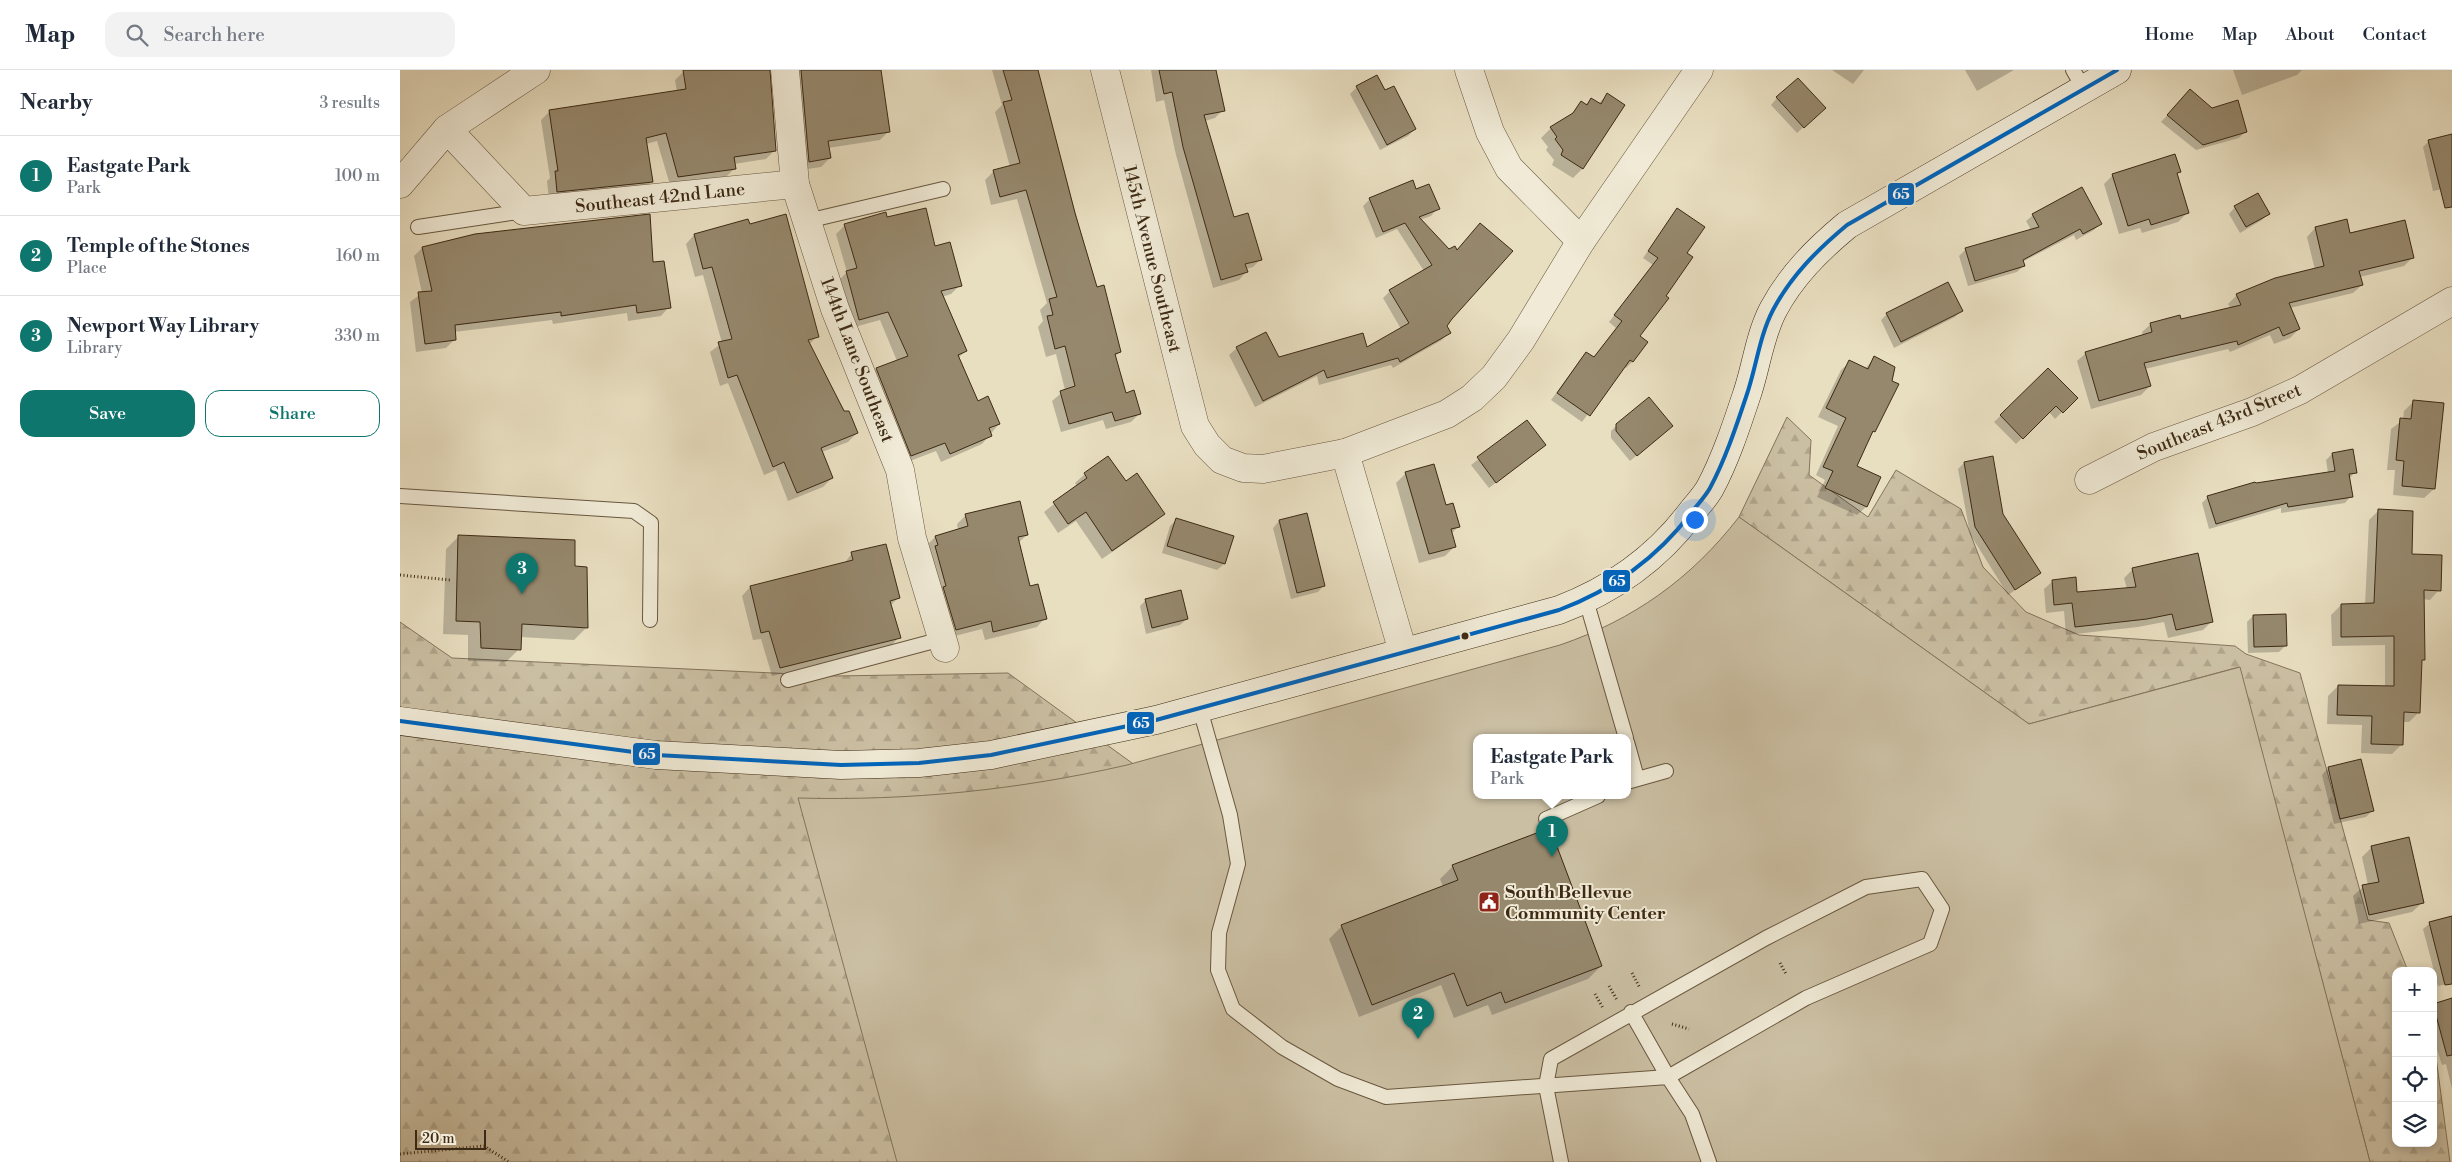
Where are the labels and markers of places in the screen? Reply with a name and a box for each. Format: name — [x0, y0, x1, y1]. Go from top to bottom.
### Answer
pin: 3 — [506, 553, 538, 594]
unlabelled marker — [1460, 631, 1470, 641]
pin: 1 — [1536, 816, 1568, 857]
place label: South Bellevue Community Center — [1505, 881, 1666, 925]
public building icon: South Bellevue Community Center — [1477, 890, 1501, 914]
pin: 2 — [1402, 998, 1434, 1039]

